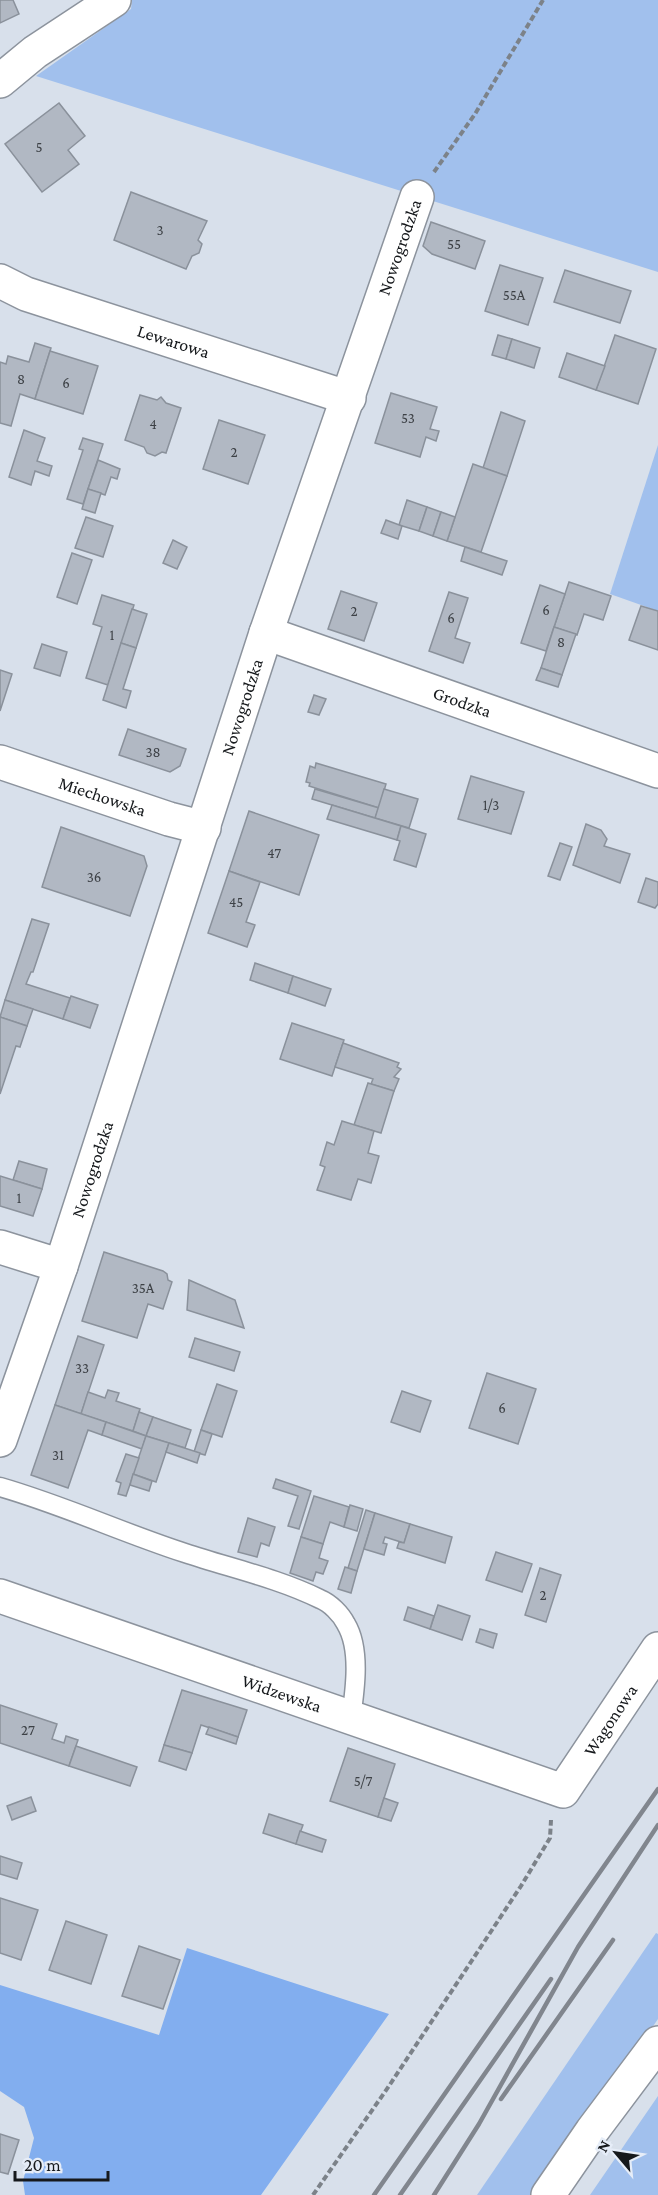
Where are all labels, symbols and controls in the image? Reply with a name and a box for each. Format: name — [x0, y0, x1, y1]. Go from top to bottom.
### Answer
house number: 5 — [35, 139, 43, 155]
street label: Nowogrodzka — [374, 197, 425, 298]
house number: 3 — [156, 222, 164, 238]
house number: 55 — [447, 236, 461, 252]
house number: 55A — [503, 287, 526, 303]
street label: Lewarowa — [135, 321, 212, 362]
house number: 8 — [17, 371, 25, 387]
house number: 6 — [62, 375, 70, 391]
house number: 53 — [401, 410, 415, 426]
house number: 4 — [149, 416, 157, 432]
house number: 2 — [230, 444, 238, 460]
house number: 6 — [542, 602, 550, 618]
house number: 2 — [350, 603, 358, 619]
house number: 6 — [447, 610, 455, 626]
house number: 1 — [110, 627, 115, 643]
house number: 8 — [557, 634, 565, 650]
street label: Nowogrodzka — [217, 656, 267, 758]
street label: Grodzka — [430, 683, 494, 722]
house number: 38 — [145, 744, 161, 760]
street label: Miechowska — [56, 773, 148, 820]
house number: 1/3 — [483, 797, 499, 813]
house number: 47 — [267, 845, 281, 861]
house number: 36 — [87, 869, 101, 885]
house number: 45 — [229, 894, 243, 910]
street label: Nowogrodzka — [67, 1119, 117, 1220]
house number: 1 — [17, 1190, 22, 1206]
house number: 35A — [132, 1280, 155, 1296]
house number: 33 — [75, 1360, 89, 1376]
house number: 6 — [498, 1400, 506, 1416]
house number: 31 — [52, 1447, 64, 1463]
house number: 2 — [539, 1587, 547, 1603]
street label: Widzewska — [239, 1670, 324, 1717]
street label: Wagonowa — [579, 1681, 641, 1760]
house number: 27 — [21, 1722, 35, 1738]
house number: 5/7 — [354, 1773, 372, 1789]
north arrow — [586, 2123, 646, 2183]
text: N — [593, 2137, 613, 2155]
scale bar — [15, 2144, 108, 2182]
text: 20 m — [24, 2155, 61, 2175]

